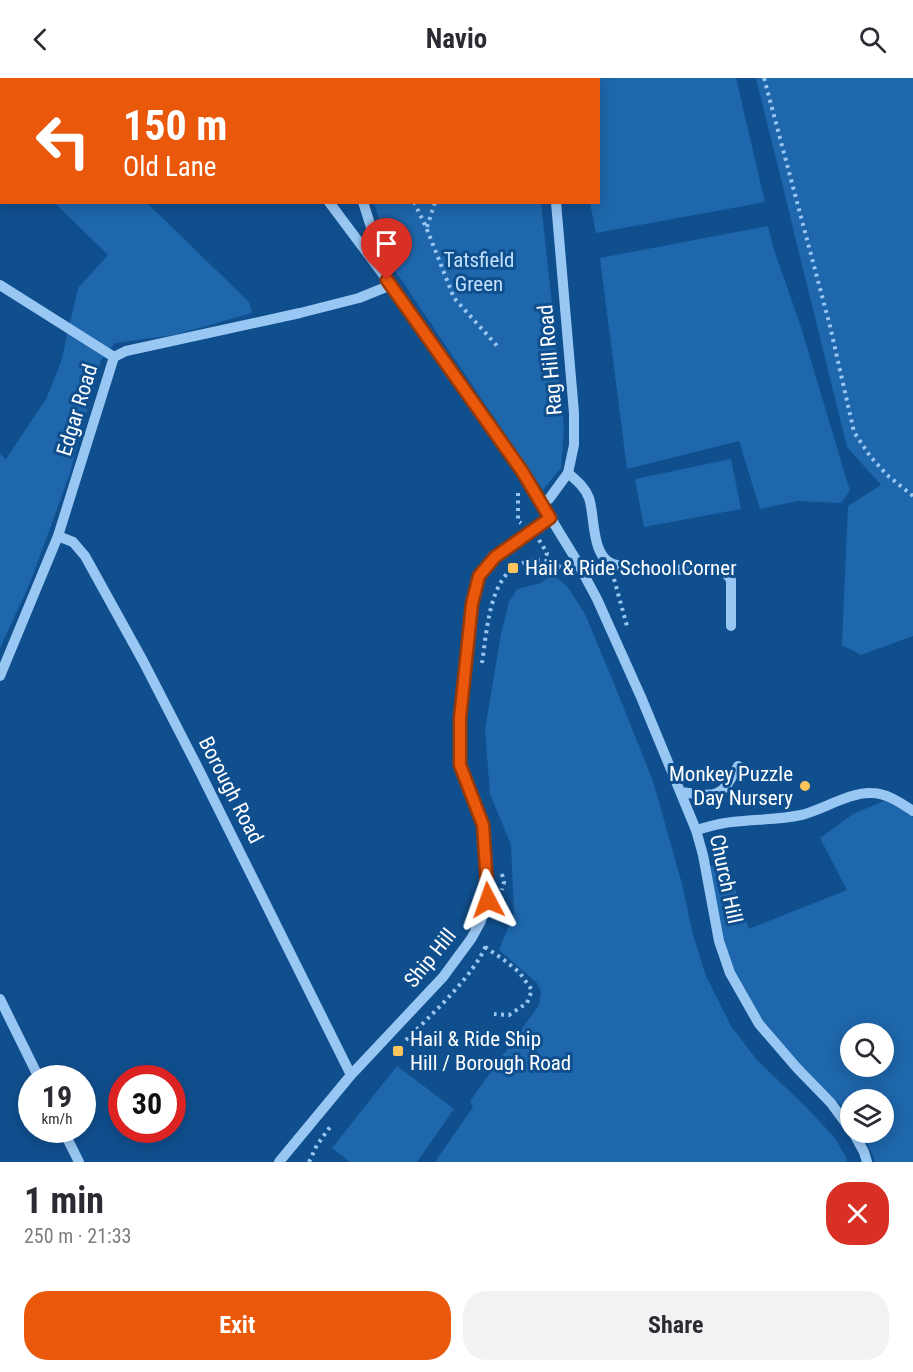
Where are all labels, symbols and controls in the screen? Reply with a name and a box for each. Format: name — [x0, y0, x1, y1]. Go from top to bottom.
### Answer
icon: back — [24, 23, 57, 56]
text: Navio — [426, 23, 487, 55]
icon: search — [856, 23, 889, 56]
text: 150 m — [123, 101, 228, 150]
icon: left — [24, 102, 102, 180]
text: Old Lane — [123, 151, 217, 183]
pin — [361, 218, 412, 280]
icon: arrive — [370, 227, 403, 260]
park label: Tatsfield Green — [444, 248, 515, 296]
street label: Rag Hill Road — [533, 304, 567, 416]
street label: Edgar Road — [52, 361, 102, 459]
place label: Hail & Ride School Corner — [525, 556, 737, 580]
marker: Hail & Ride School Corner — [506, 561, 520, 575]
street label: Borough Road — [194, 733, 268, 847]
place label: Monkey Puzzle Day Nursery — [669, 762, 793, 810]
marker: Monkey Puzzle Day Nursery — [798, 779, 812, 793]
street label: Church Hill — [705, 832, 747, 926]
position arrow — [456, 868, 520, 932]
street label: Ship Hill — [399, 924, 461, 992]
map controls — [840, 1023, 894, 1143]
button: search — [840, 1023, 894, 1077]
place label: Hail & Ride Ship Hill / Borough Road — [410, 1027, 571, 1075]
marker: Hail & Ride Ship Hill / Borough Road — [391, 1044, 405, 1058]
speed limit sign: 30 — [108, 1065, 186, 1143]
text: 19 — [42, 1079, 72, 1114]
button: layers — [840, 1089, 894, 1143]
text: km/h — [42, 1110, 72, 1128]
text: 1 min — [24, 1180, 104, 1222]
button: close — [826, 1182, 889, 1245]
text: 250 m · 21:33 — [24, 1224, 131, 1248]
button: Exit — [24, 1291, 451, 1360]
button: Share — [463, 1291, 889, 1360]

